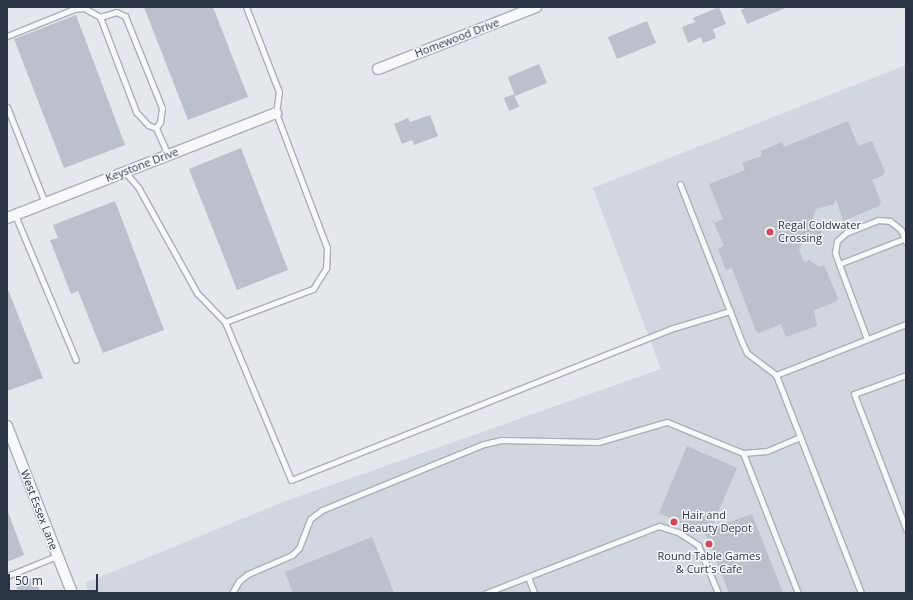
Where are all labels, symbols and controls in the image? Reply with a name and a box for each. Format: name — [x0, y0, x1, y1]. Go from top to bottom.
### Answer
street label: Homewood Drive — [413, 16, 501, 60]
street label: Keystone Drive — [104, 145, 180, 185]
place label: Regal Coldwater Crossing — [778, 219, 861, 245]
marker: Regal Coldwater Crossing — [765, 227, 775, 237]
street label: West Essex Lane — [18, 468, 60, 552]
place label: Hair and Beauty Depot — [682, 509, 752, 535]
marker: Hair and Beauty Depot — [669, 517, 679, 527]
marker: Round Table Games & Curt's Cafe — [704, 539, 714, 549]
place label: Round Table Games & Curt's Cafe — [658, 550, 760, 576]
scale bar — [10, 566, 100, 592]
text: 50 m — [15, 572, 43, 589]

